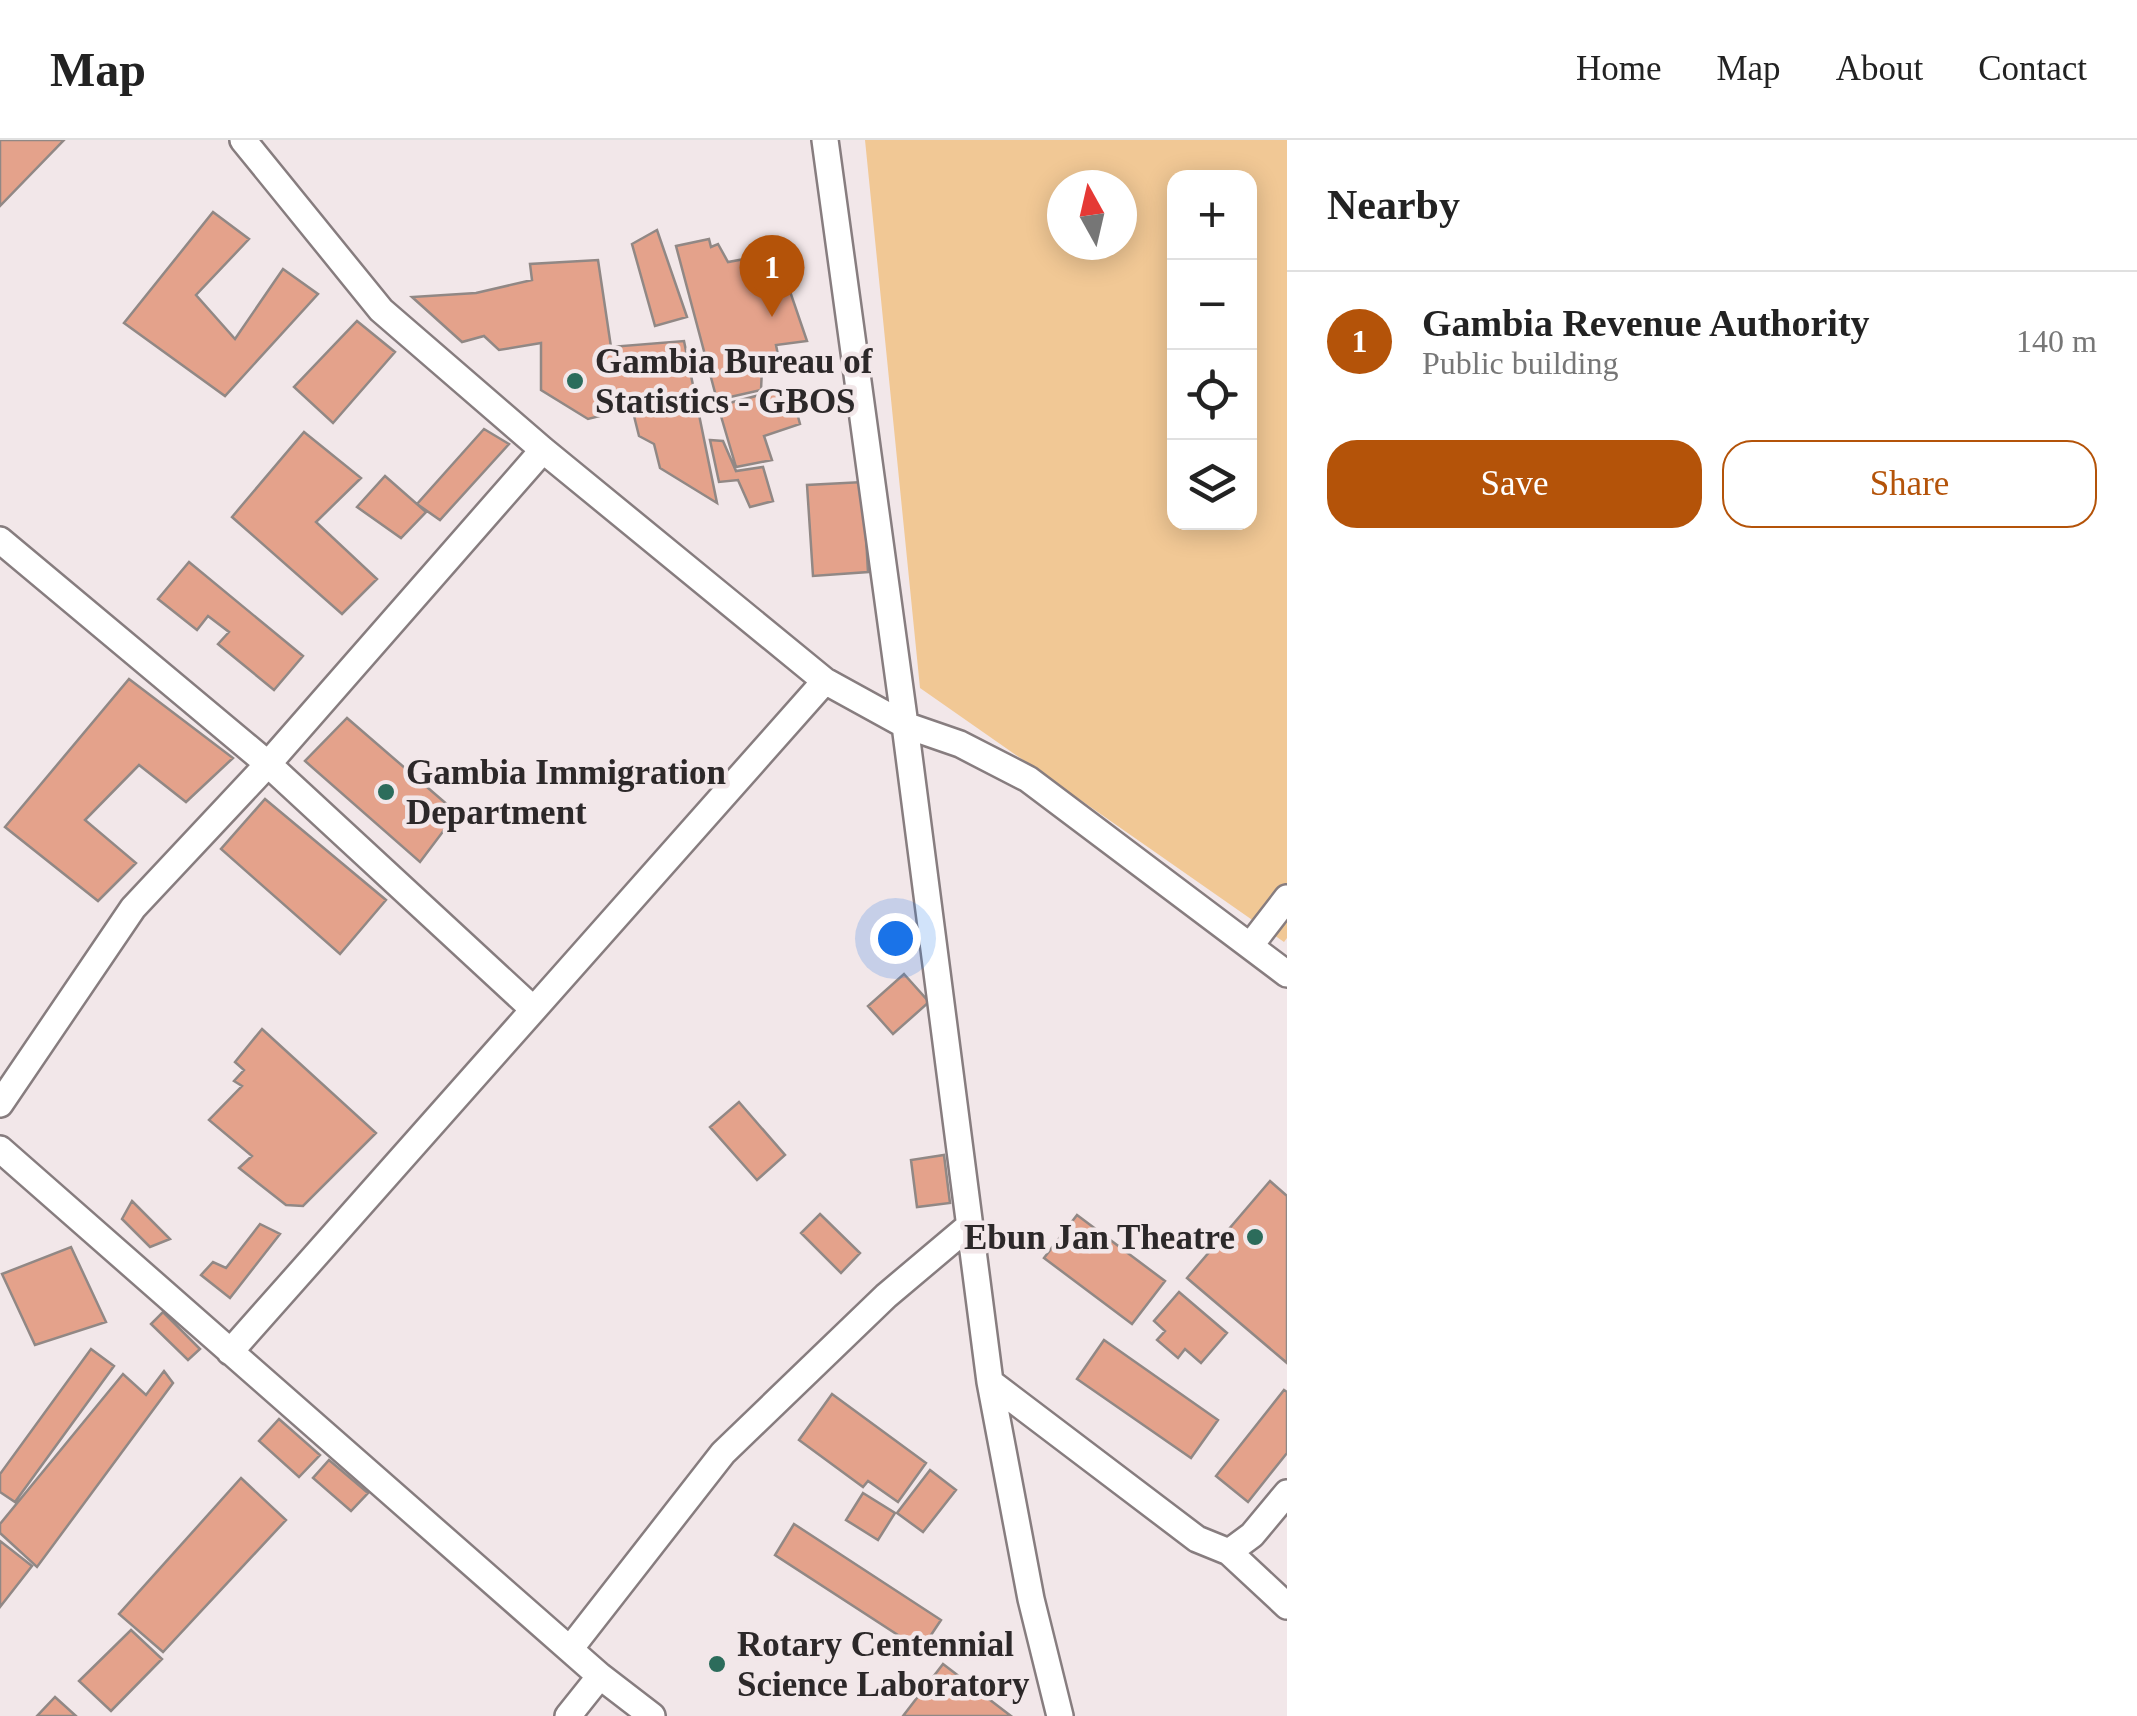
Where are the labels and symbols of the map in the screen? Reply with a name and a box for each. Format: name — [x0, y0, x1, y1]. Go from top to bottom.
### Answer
north arrow — [1047, 170, 1137, 260]
pin: 1 — [740, 234, 804, 317]
place label: Gambia Bureau of Statistics - GBOS — [595, 342, 873, 421]
marker: Gambia Bureau of Statistics - GBOS — [564, 370, 586, 392]
place label: Gambia Immigration Department — [406, 753, 726, 832]
marker: Gambia Immigration Department — [375, 781, 397, 803]
your location — [870, 913, 921, 964]
place label: Ebun Jan Theatre — [964, 1218, 1235, 1257]
marker: Ebun Jan Theatre — [1244, 1226, 1266, 1248]
place label: Rotary Centennial Science Laboratory — [737, 1625, 1030, 1704]
marker: Rotary Centennial Science Laboratory — [706, 1653, 728, 1675]

